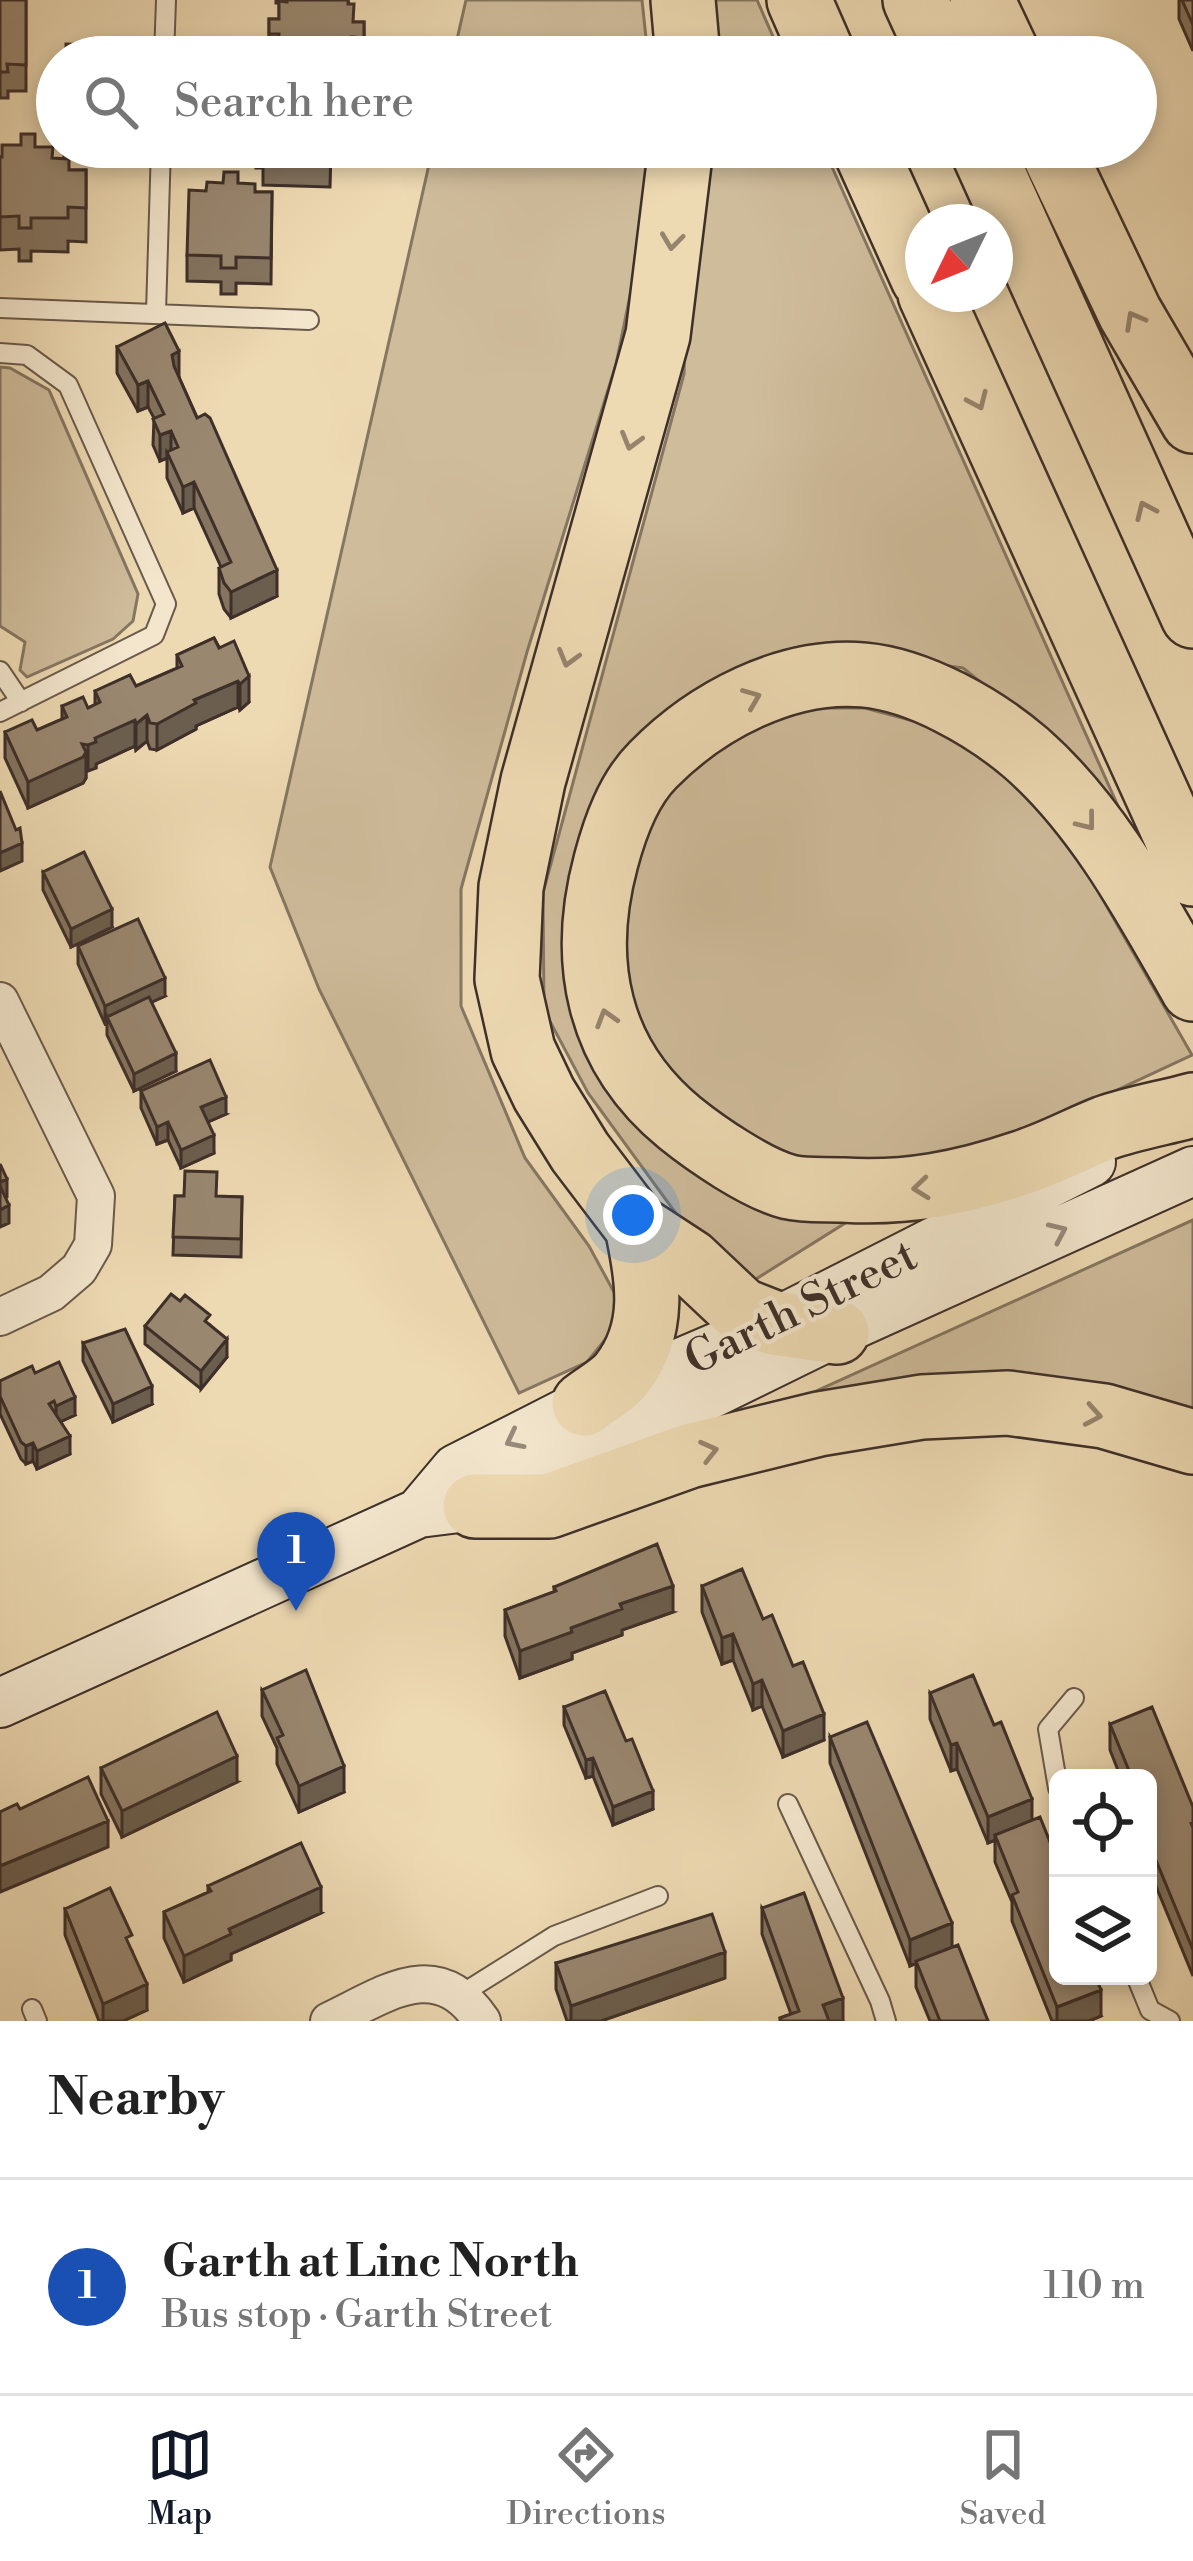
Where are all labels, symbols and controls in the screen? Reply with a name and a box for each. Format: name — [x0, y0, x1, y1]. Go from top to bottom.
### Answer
search box — [36, 36, 1157, 168]
icon: search — [78, 69, 144, 135]
text: Search here — [174, 74, 414, 131]
north arrow — [905, 204, 1013, 312]
one-way arrow — [660, 231, 686, 251]
one-way arrow — [1125, 312, 1148, 333]
one-way arrow — [963, 389, 987, 410]
one-way arrow — [620, 429, 645, 450]
one-way arrow — [1136, 501, 1159, 522]
one-way arrow — [557, 647, 582, 668]
one-way arrow — [741, 688, 762, 713]
one-way arrow — [1073, 809, 1094, 831]
one-way arrow — [595, 1008, 620, 1029]
one-way arrow — [911, 1175, 930, 1200]
your location — [603, 1185, 663, 1245]
one-way arrow — [1046, 1223, 1067, 1246]
street label: Garth Street — [676, 1227, 927, 1389]
one-way arrow — [1083, 1401, 1103, 1427]
one-way arrow — [505, 1426, 526, 1449]
one-way arrow — [698, 1440, 719, 1465]
pin: 1 — [257, 1512, 335, 1611]
map controls — [1049, 1769, 1157, 1985]
button: locate — [1049, 1769, 1157, 1877]
button: layers — [1049, 1877, 1157, 1985]
text: Nearby — [48, 2067, 224, 2131]
text: Garth at Linc North — [162, 2234, 579, 2291]
text: 1 — [78, 2262, 96, 2311]
text: 110 m — [1043, 2262, 1145, 2311]
text: Bus stop · Garth Street — [162, 2291, 552, 2340]
tab: Map — [147, 2422, 213, 2535]
tab: Directions — [507, 2422, 666, 2535]
tab: Saved — [959, 2422, 1046, 2535]

